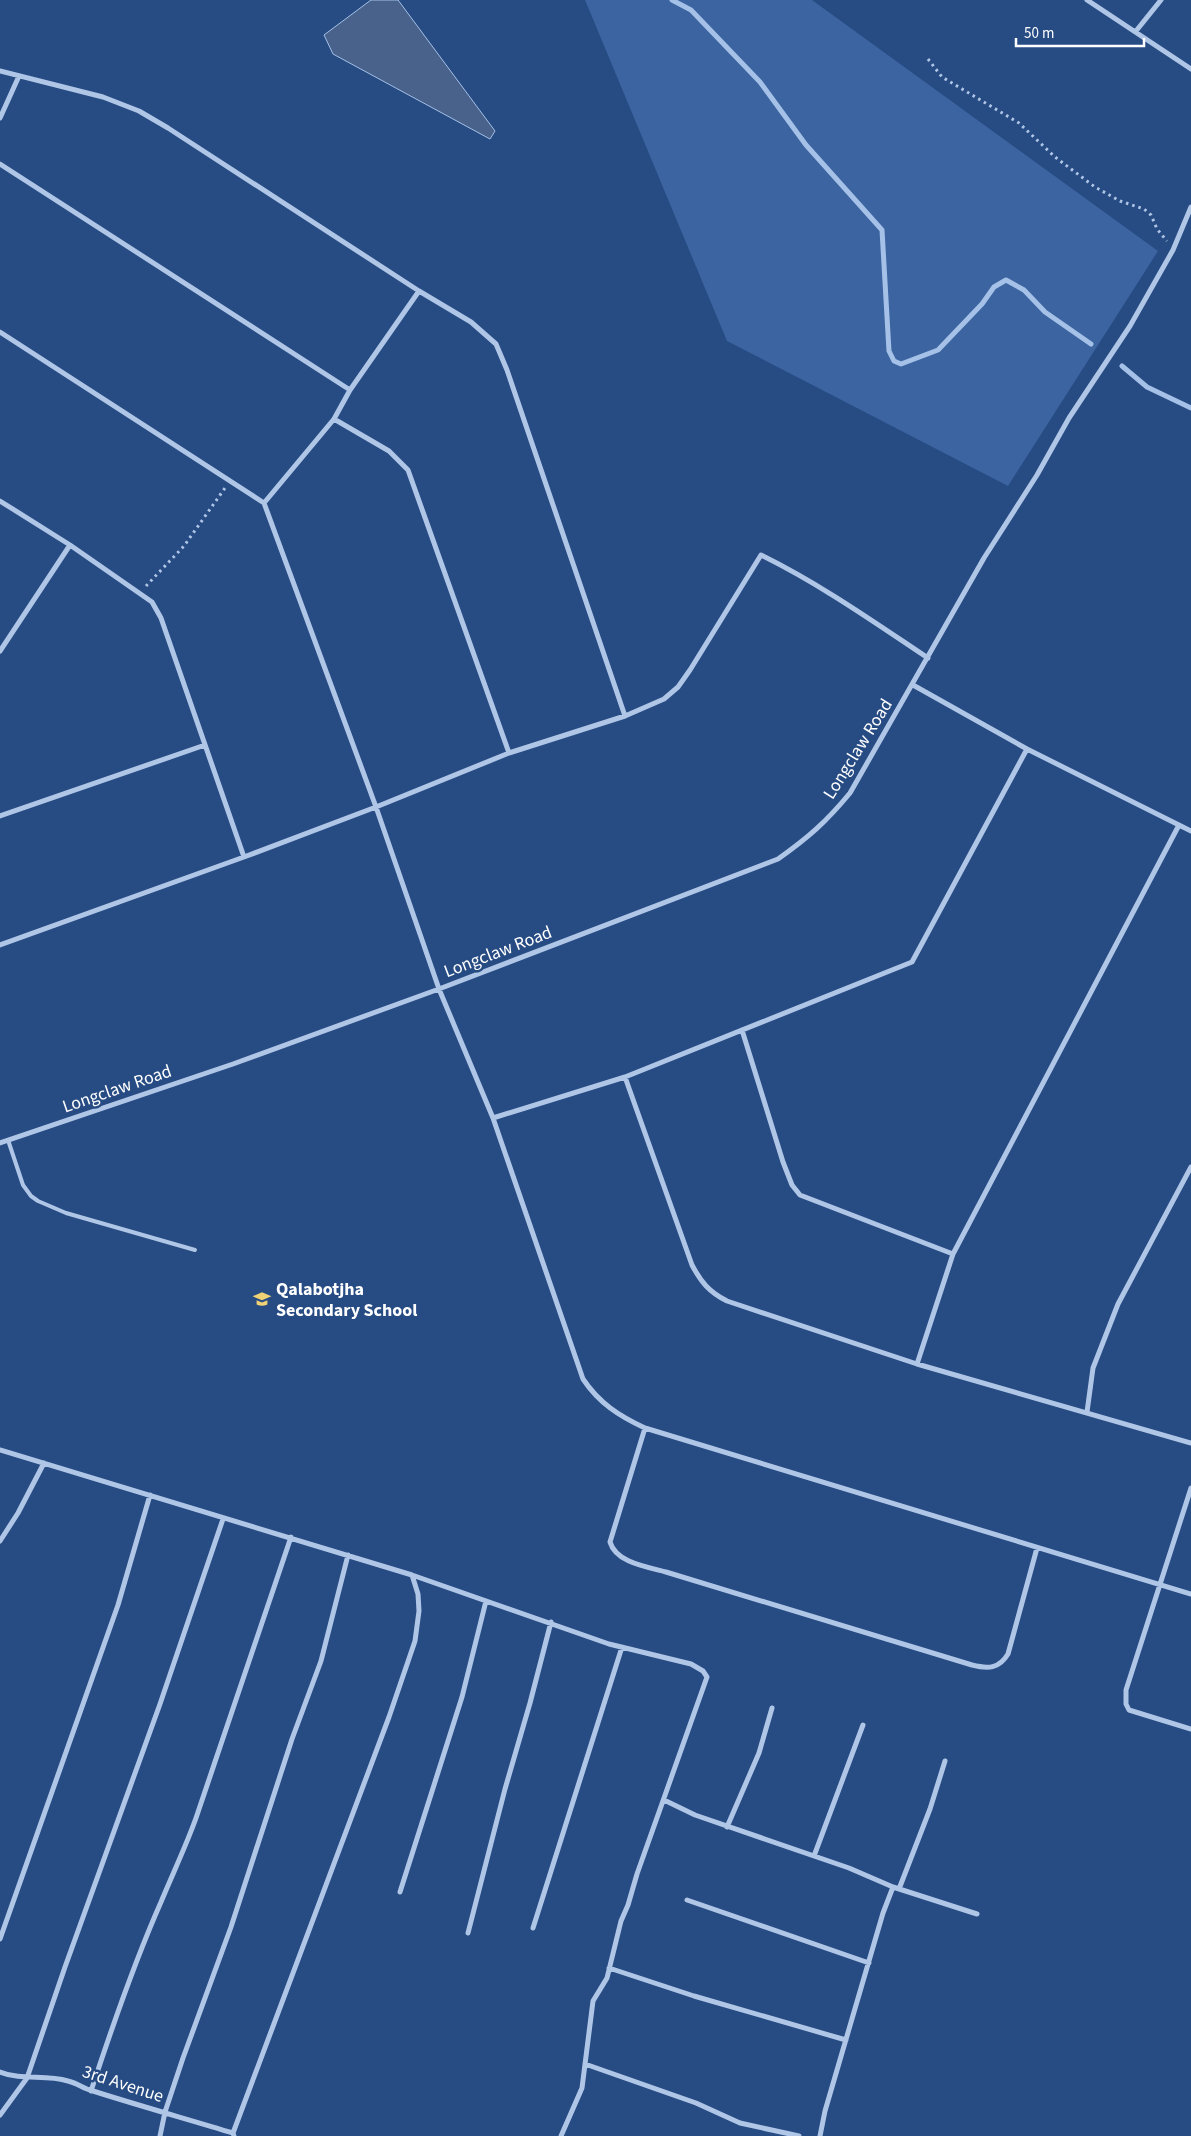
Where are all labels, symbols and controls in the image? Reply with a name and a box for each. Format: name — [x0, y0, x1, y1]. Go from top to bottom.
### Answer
scale bar — [1016, 15, 1144, 47]
text: 50 m — [1024, 23, 1054, 44]
street label: Longclaw Road — [817, 694, 899, 804]
street label: Longclaw Road — [440, 920, 556, 984]
street label: Longclaw Road — [59, 1059, 175, 1119]
place label: Qalabotjha Secondary School — [276, 1277, 417, 1323]
school or university icon: Qalabotjha Secondary School — [252, 1289, 272, 1309]
street label: 3rd Avenue — [79, 2059, 167, 2109]

